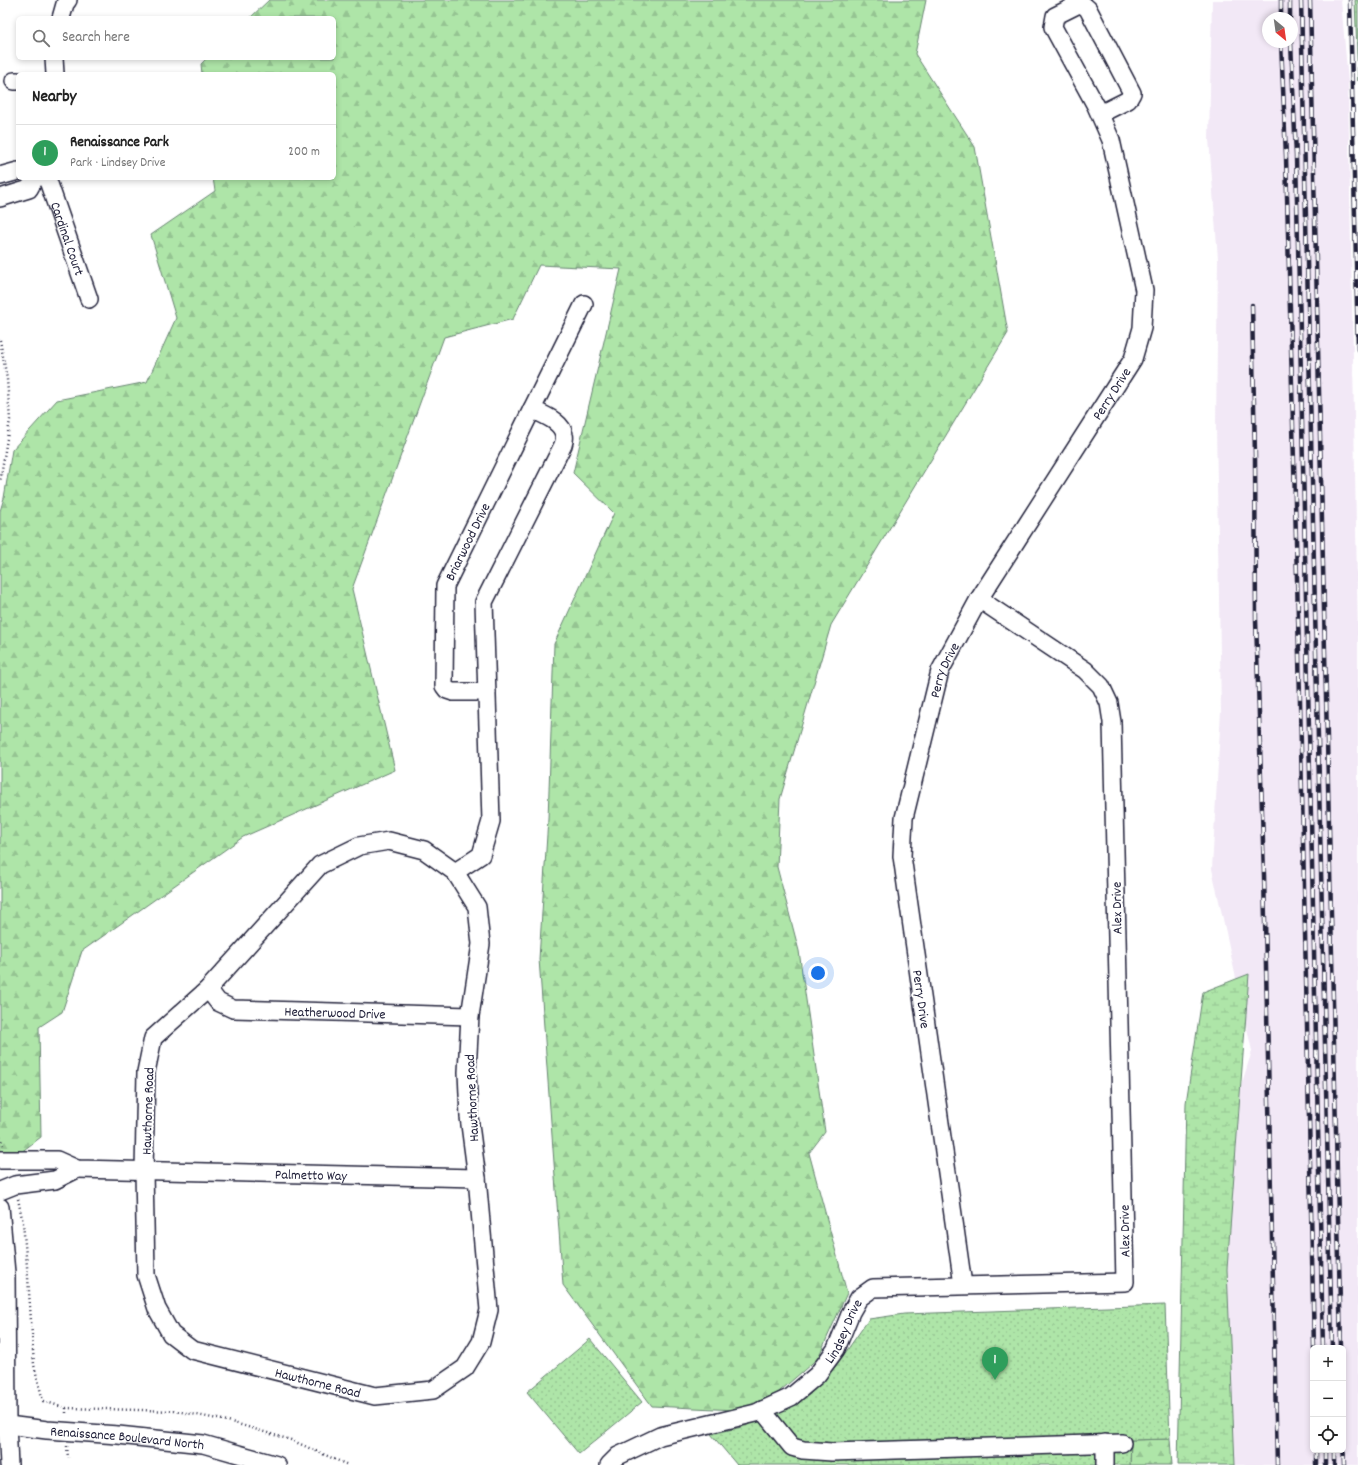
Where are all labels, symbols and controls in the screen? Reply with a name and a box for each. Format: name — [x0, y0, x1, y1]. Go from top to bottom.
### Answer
north arrow — [1262, 12, 1298, 48]
search box — [16, 16, 336, 60]
icon: search — [30, 27, 52, 49]
text: Search here — [62, 27, 130, 49]
text: Nearby — [32, 86, 76, 110]
text: Renaissance Park — [70, 132, 169, 154]
text: 1 — [44, 143, 46, 162]
text: 200 m — [288, 143, 320, 162]
text: Park · Lindsey Drive — [70, 154, 165, 173]
street label: Cardinal Court — [44, 199, 88, 279]
street label: Perry Drive — [1088, 364, 1137, 425]
street label: Briarwood Drive — [441, 500, 496, 585]
street label: Perry Drive — [926, 639, 966, 700]
street label: Alex Drive — [1108, 882, 1128, 934]
your location — [808, 963, 828, 983]
street label: Perry Drive — [906, 969, 934, 1030]
street label: Heatherwood Drive — [284, 1003, 386, 1026]
street label: Hawthorne Road — [461, 1054, 485, 1142]
street label: Hawthorne Road — [137, 1067, 161, 1155]
street label: Palmetto Way — [275, 1165, 348, 1187]
street label: Alex Drive — [1116, 1205, 1136, 1257]
street label: Lindsey Drive — [820, 1296, 868, 1368]
map controls — [1310, 1345, 1346, 1453]
button: + — [1310, 1345, 1346, 1381]
pin: 1 — [982, 1347, 1008, 1380]
street label: Hawthorne Road — [273, 1364, 363, 1404]
button: − — [1310, 1381, 1346, 1417]
button: locate — [1310, 1417, 1346, 1453]
street label: Renaissance Boulevard North — [50, 1422, 205, 1456]

